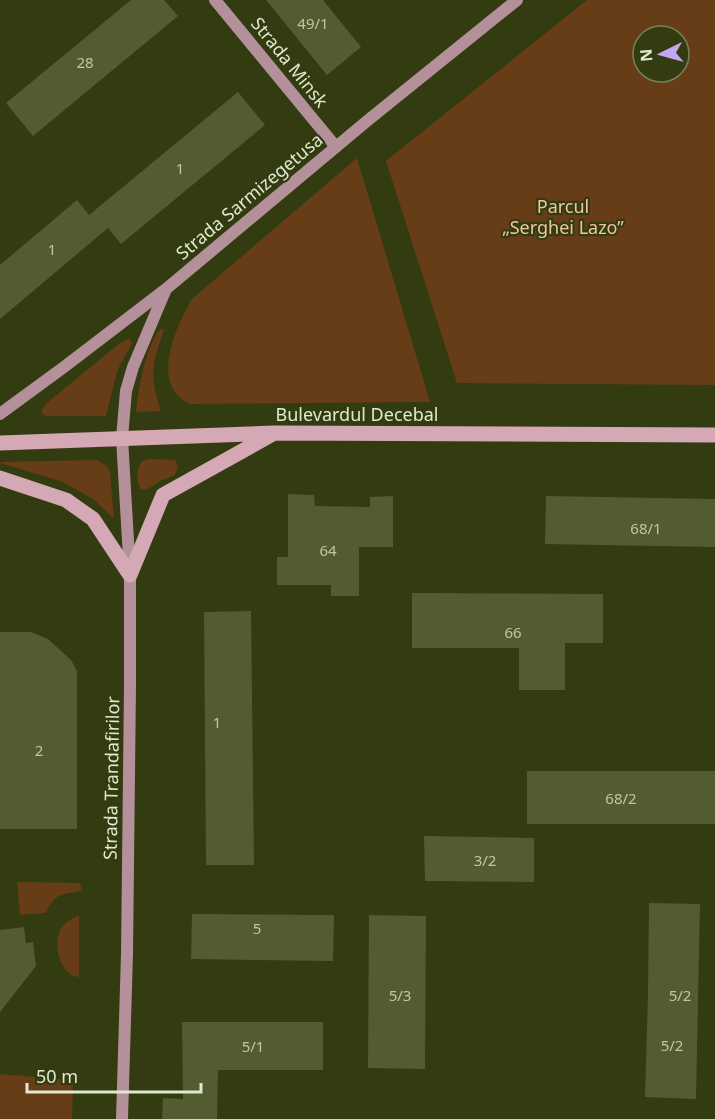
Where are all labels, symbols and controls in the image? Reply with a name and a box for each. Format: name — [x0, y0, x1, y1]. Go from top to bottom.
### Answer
street label: Strada Minsk — [246, 12, 334, 112]
house number: 49/1 — [297, 13, 329, 33]
north arrow — [631, 24, 691, 84]
text: N — [635, 48, 658, 63]
house number: 28 — [76, 52, 94, 72]
street label: Strada Sarmizegetusa — [171, 128, 327, 264]
house number: 1 — [176, 158, 184, 178]
park label: Parcul „Serghei Lazo” — [502, 194, 624, 239]
house number: 1 — [48, 239, 56, 259]
street label: Bulevardul Decebal — [276, 402, 439, 426]
house number: 68/1 — [630, 518, 662, 538]
house number: 64 — [319, 540, 337, 560]
house number: 66 — [504, 622, 522, 642]
street label: Strada Trandafirilor — [98, 695, 124, 860]
house number: 1 — [213, 712, 221, 732]
house number: 2 — [35, 740, 43, 760]
house number: 68/2 — [605, 788, 637, 808]
house number: 3/2 — [474, 850, 496, 870]
house number: 5 — [253, 918, 261, 938]
house number: 5/3 — [389, 985, 411, 1005]
house number: 5/2 — [669, 985, 691, 1005]
house number: 5/2 — [661, 1035, 683, 1055]
house number: 5/1 — [242, 1036, 264, 1056]
scale bar — [27, 1056, 201, 1094]
text: 50 m — [36, 1064, 78, 1088]

